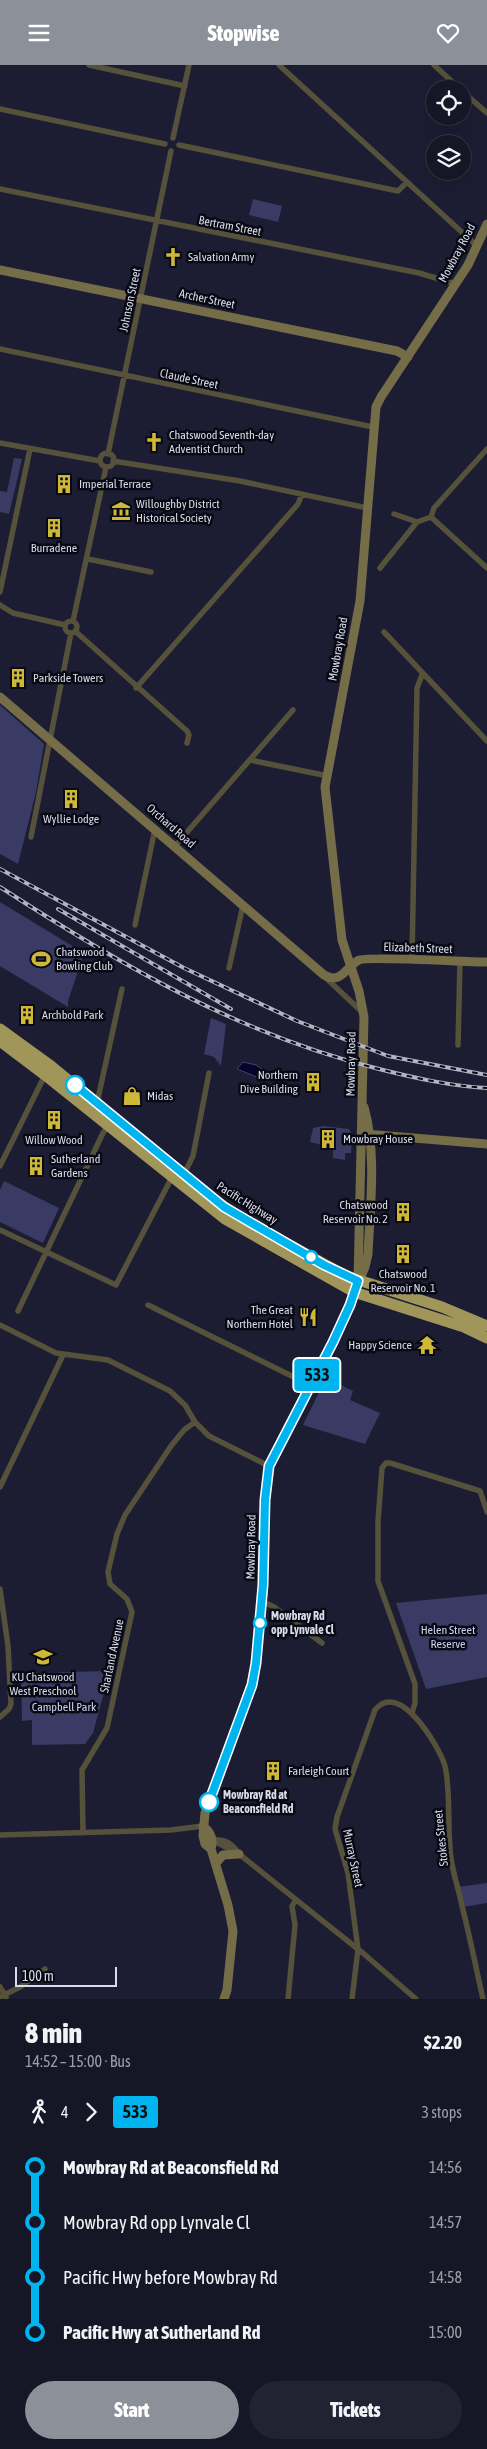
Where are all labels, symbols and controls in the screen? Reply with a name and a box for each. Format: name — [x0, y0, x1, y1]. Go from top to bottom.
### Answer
icon: menu — [25, 19, 53, 47]
icon: heart — [434, 19, 462, 47]
text: Stopwise — [208, 20, 279, 46]
map controls — [426, 80, 471, 180]
button: locate — [426, 80, 471, 125]
button: layers — [426, 135, 471, 180]
street label: Bertram Street — [197, 213, 263, 239]
street label: Mowbray Road — [436, 221, 478, 285]
church icon: Salvation Army — [162, 246, 184, 268]
place label: Salvation Army — [188, 250, 254, 264]
street label: Johnson Street — [116, 266, 144, 333]
street label: Archer Street — [178, 286, 237, 312]
street label: Claude Street — [159, 366, 220, 392]
place label: Chatswood Seventh-day Adventist Church — [169, 428, 274, 456]
church icon: Chatswood Seventh-day Adventist Church — [143, 431, 165, 453]
building icon: Imperial Terrace — [53, 473, 75, 495]
place label: Imperial Terrace — [79, 477, 151, 491]
place label: Willoughby District Historical Society — [136, 497, 220, 525]
museum icon: Willoughby District Historical Society — [110, 500, 132, 522]
building icon: Burradene — [43, 517, 65, 539]
place label: Burradene — [31, 541, 77, 555]
street label: Mowbray Road — [325, 616, 351, 682]
building icon: Parkside Towers — [7, 667, 29, 689]
place label: Parkside Towers — [33, 671, 103, 685]
building icon: Wyllie Lodge — [60, 788, 82, 810]
street label: Orchard Road — [144, 801, 198, 851]
place label: Wyllie Lodge — [43, 812, 99, 826]
street label: Elizabeth Street — [383, 940, 453, 956]
place label: Chatswood Bowling Club — [56, 945, 113, 973]
sports icon: Chatswood Bowling Club — [30, 948, 52, 970]
building icon: Archbold Park — [16, 1004, 38, 1026]
place label: Archbold Park — [42, 1008, 104, 1022]
street label: Mowbray Road — [343, 1031, 359, 1097]
place label: Northern Dive Building — [240, 1068, 299, 1096]
building icon: Northern Dive Building — [302, 1071, 324, 1093]
unlabelled marker — [65, 1075, 85, 1095]
shop icon: Midas — [121, 1085, 143, 1107]
place label: Midas — [147, 1089, 173, 1103]
building icon: Willow Wood — [43, 1109, 65, 1131]
building icon: Mowbray House — [317, 1128, 339, 1150]
place label: Mowbray House — [343, 1132, 413, 1146]
place label: Willow Wood — [25, 1133, 83, 1147]
place label: Sutherland Gardens — [51, 1152, 100, 1180]
building icon: Sutherland Gardens — [25, 1155, 47, 1177]
street label: Pacific Highway — [214, 1179, 280, 1227]
place label: Chatswood Reservoir No. 2 — [323, 1198, 388, 1226]
building icon: Chatswood Reservoir No. 2 — [392, 1201, 414, 1223]
building icon: Chatswood Reservoir No. 1 — [392, 1243, 414, 1265]
unlabelled marker — [304, 1250, 318, 1264]
place label: Chatswood Reservoir No. 1 — [370, 1267, 436, 1295]
place label: The Great Northern Hotel — [227, 1303, 294, 1331]
restaurant icon: The Great Northern Hotel — [297, 1306, 319, 1328]
temple icon: Happy Science — [416, 1334, 438, 1356]
place label: Happy Science — [348, 1338, 412, 1352]
line badge: 533 — [288, 1359, 346, 1391]
text: 533 — [304, 1364, 330, 1385]
street label: Mowbray Road — [243, 1514, 259, 1580]
place label: Mowbray Rd opp Lynvale Cl — [271, 1609, 335, 1637]
marker: Mowbray Rd opp Lynvale Cl — [253, 1616, 267, 1630]
street label: Sharland Avenue — [97, 1618, 127, 1694]
park label: Helen Street Reserve — [421, 1623, 476, 1651]
school or university icon: KU Chatswood West Preschool — [32, 1646, 54, 1668]
place label: KU Chatswood West Preschool — [10, 1670, 77, 1698]
park label: Campbell Park — [32, 1700, 97, 1714]
building icon: Farleigh Court — [262, 1760, 284, 1782]
place label: Farleigh Court — [288, 1764, 350, 1778]
place label: Mowbray Rd at Beaconsfield Rd — [223, 1788, 294, 1816]
marker: Mowbray Rd at Beaconsfield Rd — [199, 1792, 219, 1812]
street label: Stokes Street — [431, 1809, 451, 1867]
street label: Murray Street — [340, 1828, 366, 1889]
scale bar — [15, 1964, 118, 1987]
text: 100 m — [22, 1968, 54, 1984]
text: 8 min — [25, 2017, 82, 2049]
text: $2.20 — [424, 2031, 462, 2053]
text: 14:52 – 15:00 · Bus — [25, 2052, 131, 2070]
icon: walk — [25, 2098, 53, 2126]
icon: forward — [77, 2098, 105, 2126]
text: 533 — [123, 2101, 148, 2122]
text: 4 — [61, 2103, 69, 2121]
text: 3 stops — [421, 2103, 462, 2121]
text: Mowbray Rd at Beaconsfield Rd — [63, 2156, 279, 2178]
text: 14:56 — [429, 2158, 462, 2176]
text: Mowbray Rd opp Lynvale Cl — [63, 2211, 250, 2233]
text: 14:57 — [429, 2213, 462, 2231]
text: Pacific Hwy before Mowbray Rd — [63, 2266, 278, 2288]
text: 14:58 — [429, 2268, 462, 2286]
text: Pacific Hwy at Sutherland Rd — [63, 2321, 260, 2343]
text: 15:00 — [429, 2323, 462, 2341]
button: Start — [25, 2381, 239, 2439]
button: Tickets — [249, 2381, 462, 2439]

